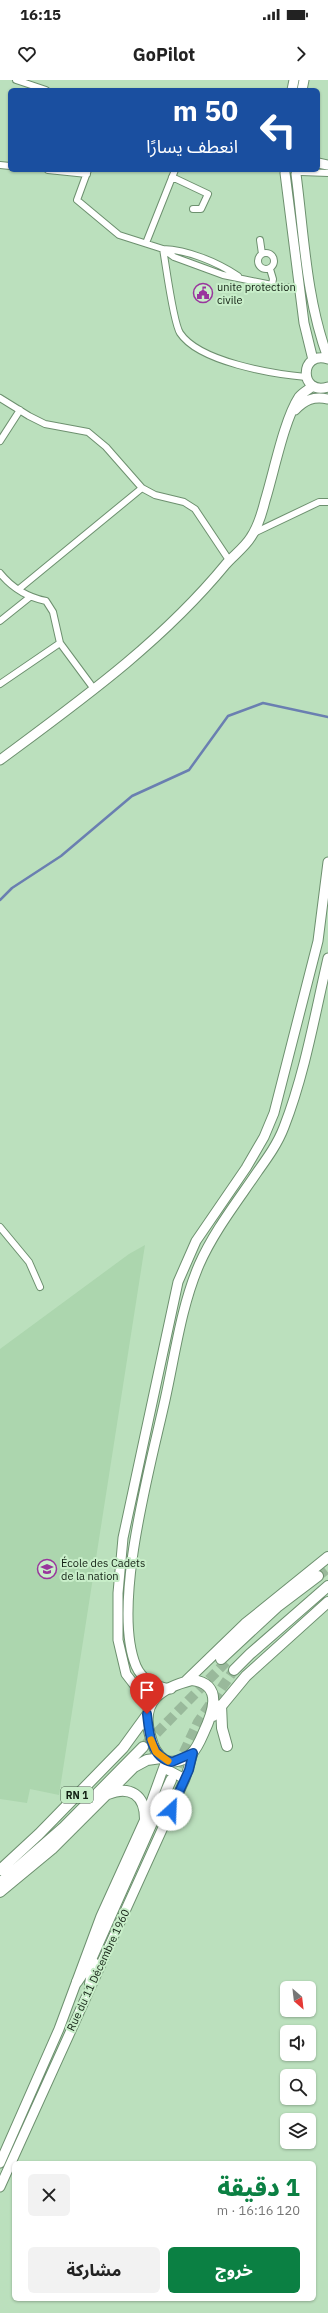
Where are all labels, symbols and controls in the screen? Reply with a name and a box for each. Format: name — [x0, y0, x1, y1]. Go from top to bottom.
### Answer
text: 16:15 — [20, 5, 61, 24]
icon: heart — [16, 43, 38, 65]
text: GoPilot — [133, 43, 195, 66]
icon: forward — [290, 43, 312, 65]
text: 50 m — [173, 92, 238, 129]
icon: left — [252, 104, 304, 156]
text: انعطف يسارًا — [146, 135, 238, 158]
place label: unite protection civile — [217, 280, 296, 307]
public building icon: unite protection civile — [192, 282, 214, 304]
place label: École des Cadets de la nation — [61, 1556, 145, 1583]
school or university icon: École des Cadets de la nation — [36, 1558, 58, 1580]
pin — [130, 1673, 164, 1714]
icon: arrive — [136, 1679, 158, 1701]
road number: RN 1 — [61, 1787, 93, 1803]
position arrow — [150, 1789, 192, 1831]
street label: Rue du 11 Décembre 1960 — [64, 1907, 132, 2033]
north arrow — [280, 1981, 316, 2017]
map controls — [280, 1981, 316, 2149]
button: sound — [280, 2025, 316, 2061]
button: search — [280, 2069, 316, 2105]
button: layers — [280, 2113, 316, 2149]
text: 1 دقيقة — [217, 2171, 300, 2203]
button: close — [28, 2174, 70, 2216]
text: 120 m · 16:16 — [217, 2202, 300, 2219]
button: مشاركة — [28, 2247, 160, 2293]
button: خروج — [168, 2247, 300, 2293]

